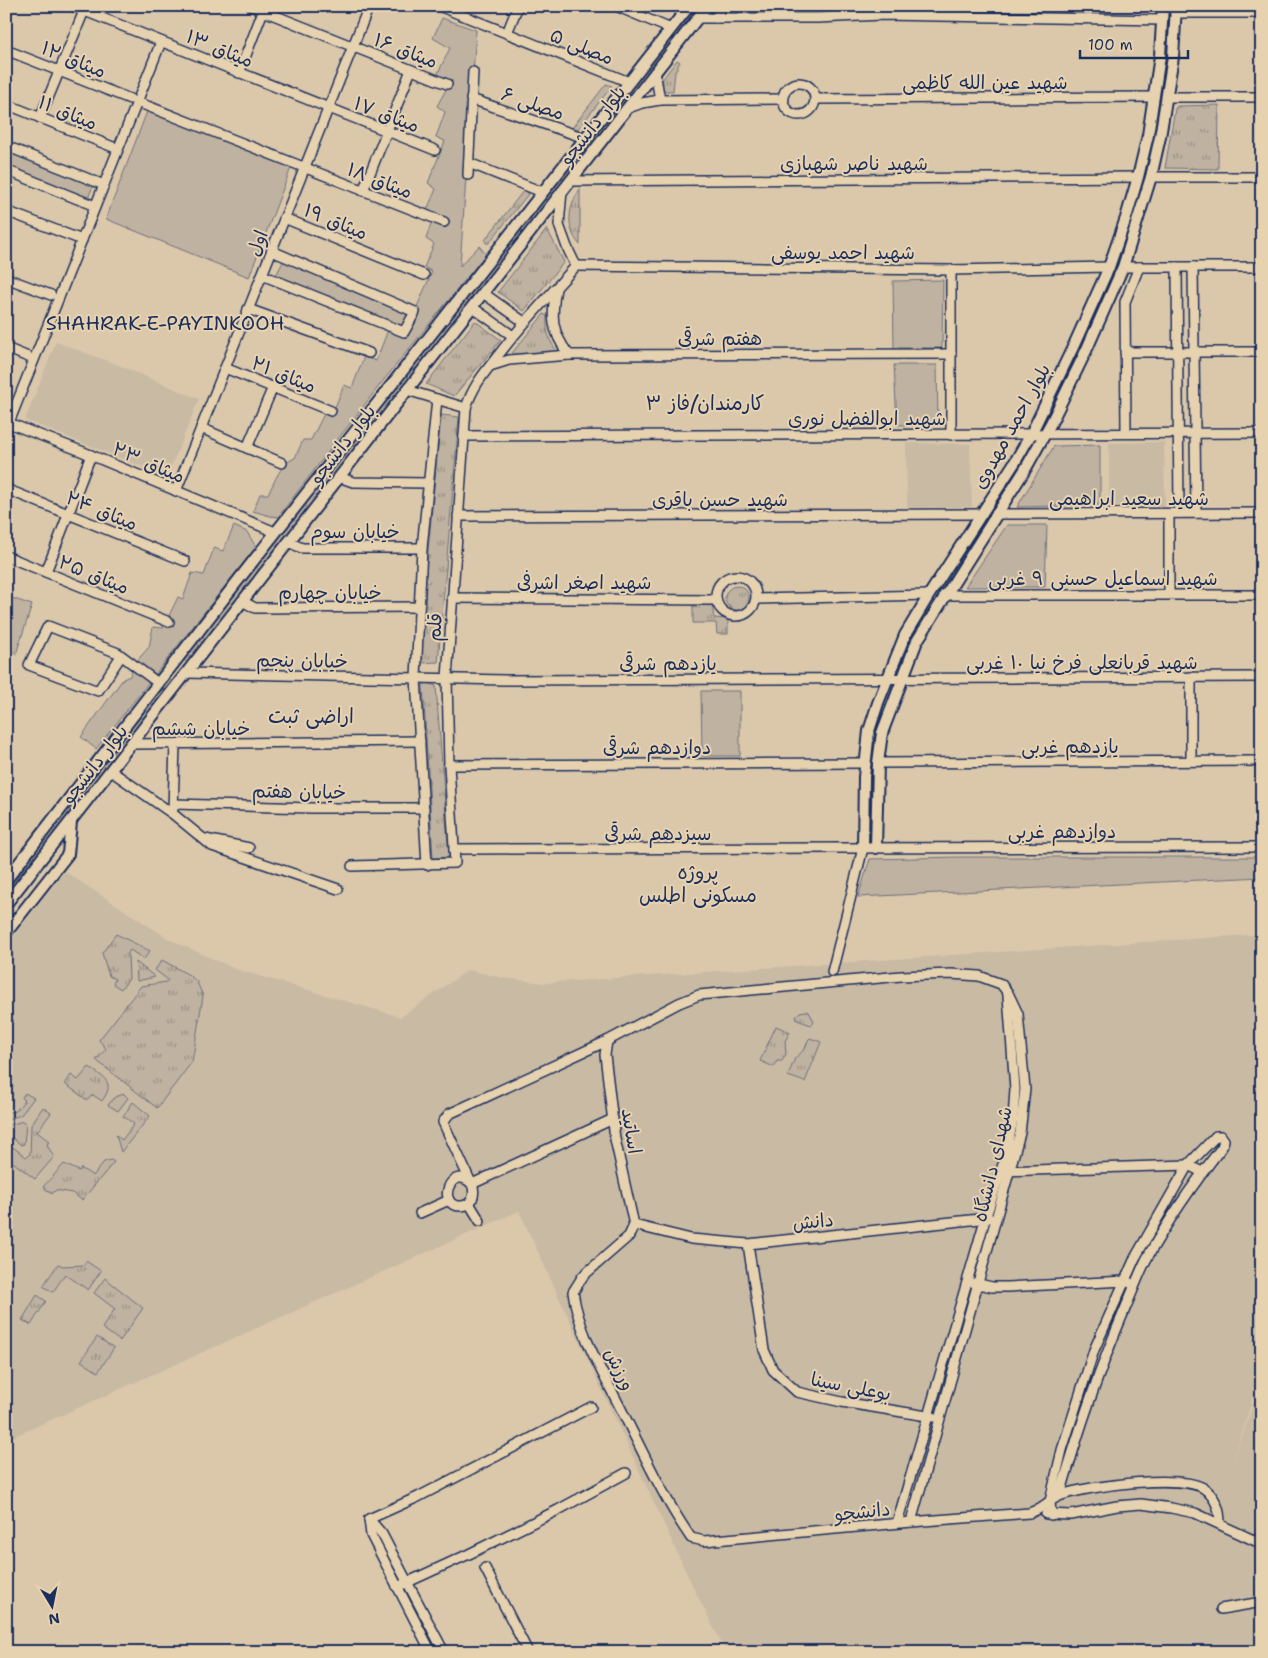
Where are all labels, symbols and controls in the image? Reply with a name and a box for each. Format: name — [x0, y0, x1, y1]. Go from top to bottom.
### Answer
street label: مصلی ۵ — [546, 22, 617, 71]
street label: میثاق ۱۳ — [182, 24, 257, 73]
street label: میثاق ۱۶ — [370, 27, 441, 74]
scale bar — [1080, 28, 1188, 60]
street label: میثاق ۱۲ — [38, 35, 110, 84]
text: 100 m — [1088, 35, 1133, 55]
street label: شهید عین الله کاظمی — [902, 70, 1068, 95]
street label: بلوار دانشجو — [553, 80, 631, 171]
street label: مصلی ۶ — [498, 81, 568, 126]
street label: میثاق ۱۱ — [34, 89, 101, 136]
street label: میثاق ۱۷ — [350, 91, 423, 138]
street label: شهید ناصر شهبازی — [780, 151, 928, 176]
street label: میثاق ۱۸ — [344, 157, 416, 204]
street label: میثاق ۱۹ — [300, 197, 371, 246]
street label: اول — [241, 226, 274, 260]
street label: شهید احمد یوسفی — [771, 240, 915, 265]
district label: SHAHRAK-E-PAYINKOOH — [46, 310, 284, 336]
street label: هفتم شرقی — [678, 326, 762, 353]
street label: میثاق ۲۱ — [248, 350, 320, 399]
street label: بلوار احمد مهدوی — [967, 359, 1056, 493]
district label: کارمندان/فاز ۳ — [646, 390, 764, 416]
street label: بلوار دانشجو — [303, 399, 381, 490]
street label: شهید ابوالفضل نوری — [788, 406, 946, 431]
street label: میثاق ۲۳ — [109, 436, 189, 489]
street label: میثاق ۲۴ — [62, 485, 141, 536]
street label: شهید سعید ابراهیمی — [1049, 486, 1209, 511]
street label: شهید حسن باقری — [652, 487, 788, 512]
street label: خیابان سوم — [310, 519, 400, 546]
street label: میثاق ۲۵ — [55, 549, 133, 600]
street label: شهید اسماعیل حسنی ۹ غربی — [988, 566, 1218, 591]
street label: شهید اصغر اشرفی — [517, 570, 651, 595]
street label: خیابان چهارم — [278, 580, 382, 607]
street label: قلم — [421, 612, 450, 642]
street label: خیابان پنجم — [256, 647, 348, 676]
street label: شهید قربانعلی فرخ نیا ۱۰ غربی — [966, 650, 1198, 675]
street label: یازدهم شرقی — [619, 651, 717, 678]
district label: اراضی ثبت — [268, 703, 354, 729]
street label: خیابان ششم — [152, 716, 250, 743]
street label: بلوار دانشجو — [55, 719, 133, 810]
street label: یازدهم غربی — [1021, 734, 1119, 761]
street label: دوازدهم شرقی — [603, 735, 711, 762]
street label: خیابان هفتم — [252, 778, 346, 807]
street label: دوازدهم غربی — [1008, 819, 1116, 846]
street label: سیزدهم شرقی — [605, 821, 711, 848]
district label: پروژه مسکونی اطلس — [639, 859, 757, 908]
street label: شهدای دانشگاه — [967, 1104, 1018, 1224]
street label: اساتید — [616, 1106, 647, 1156]
street label: دانش — [791, 1207, 835, 1236]
street label: ورزش — [599, 1344, 641, 1395]
street label: بوعلی سینا — [809, 1366, 893, 1407]
street label: دانشجو — [832, 1496, 891, 1527]
north arrow — [28, 1580, 78, 1630]
text: N — [47, 1609, 61, 1629]

